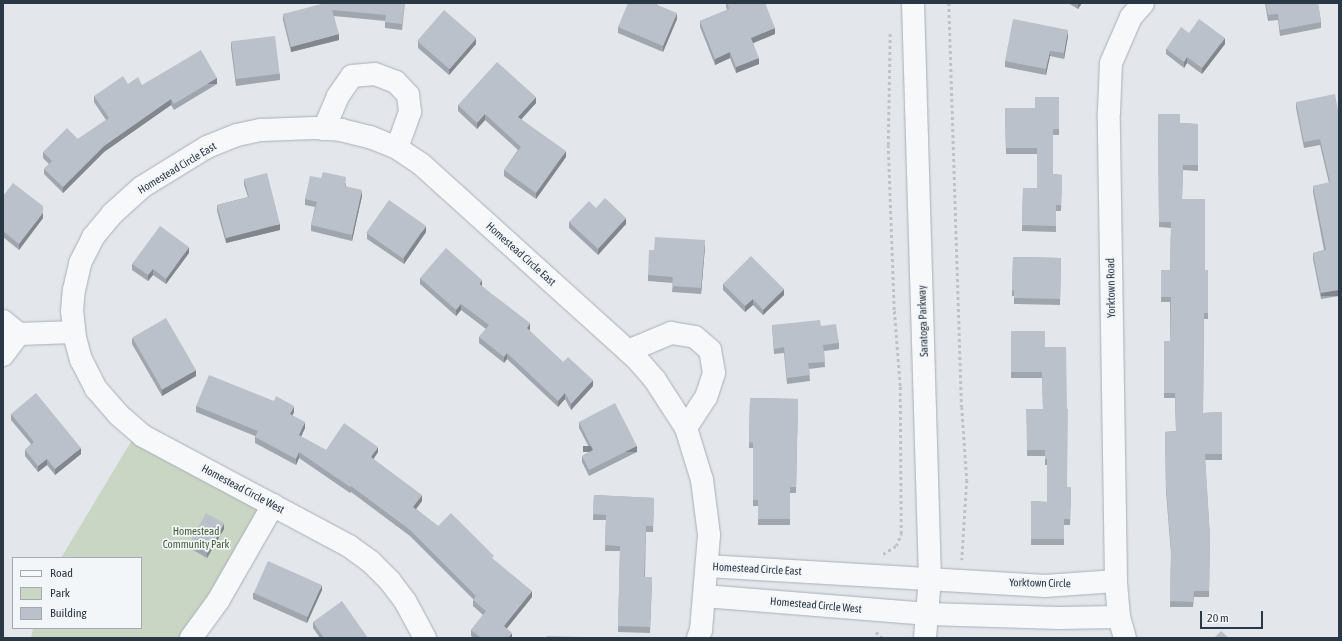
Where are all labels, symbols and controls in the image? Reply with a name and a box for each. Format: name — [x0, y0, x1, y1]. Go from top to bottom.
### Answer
street label: Homestead Circle East — [135, 139, 219, 197]
street label: Homestead Circle East — [483, 219, 559, 289]
street label: Yorktown Road — [1104, 258, 1118, 318]
street label: Saratoga Parkway — [915, 285, 931, 357]
street label: Homestead Circle West — [199, 462, 287, 516]
park label: Homestead Community Park — [163, 525, 229, 551]
legend — [12, 557, 142, 629]
street label: Homestead Circle East — [712, 560, 802, 578]
text: Road — [50, 566, 73, 580]
street label: Yorktown Circle — [1009, 576, 1071, 590]
text: Park — [50, 586, 70, 600]
street label: Homestead Circle West — [770, 594, 862, 616]
scale bar — [1202, 603, 1265, 629]
text: Building — [50, 606, 87, 620]
text: 20 m — [1207, 611, 1229, 625]

